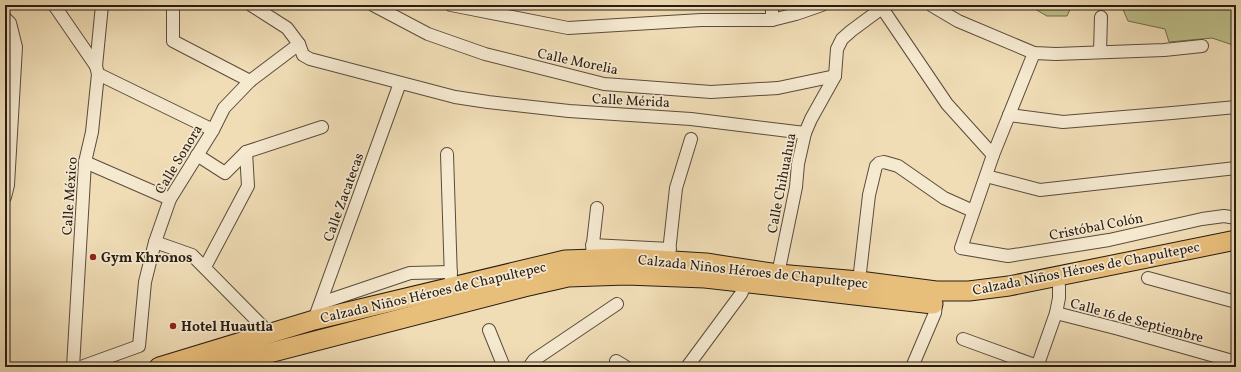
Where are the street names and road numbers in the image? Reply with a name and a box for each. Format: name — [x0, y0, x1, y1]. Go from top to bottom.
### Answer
street label: Calle Morelia — [536, 45, 620, 80]
street label: Calle Mérida — [591, 90, 671, 113]
street label: Calle Sonora — [151, 122, 207, 198]
street label: Calle Chihuahua — [763, 131, 802, 235]
street label: Calle Zacatecas — [320, 150, 369, 245]
street label: Calle México — [58, 156, 83, 236]
street label: Cristóbal Colón — [1048, 209, 1145, 246]
street label: Calzada Niños Héroes de Chapultepec — [971, 238, 1202, 301]
street label: Calzada Niños Héroes de Chapultepec — [637, 251, 869, 294]
street label: Calzada Niños Héroes de Chapultepec — [319, 258, 548, 329]
street label: Calle 16 de Septiembre — [1068, 295, 1206, 348]

